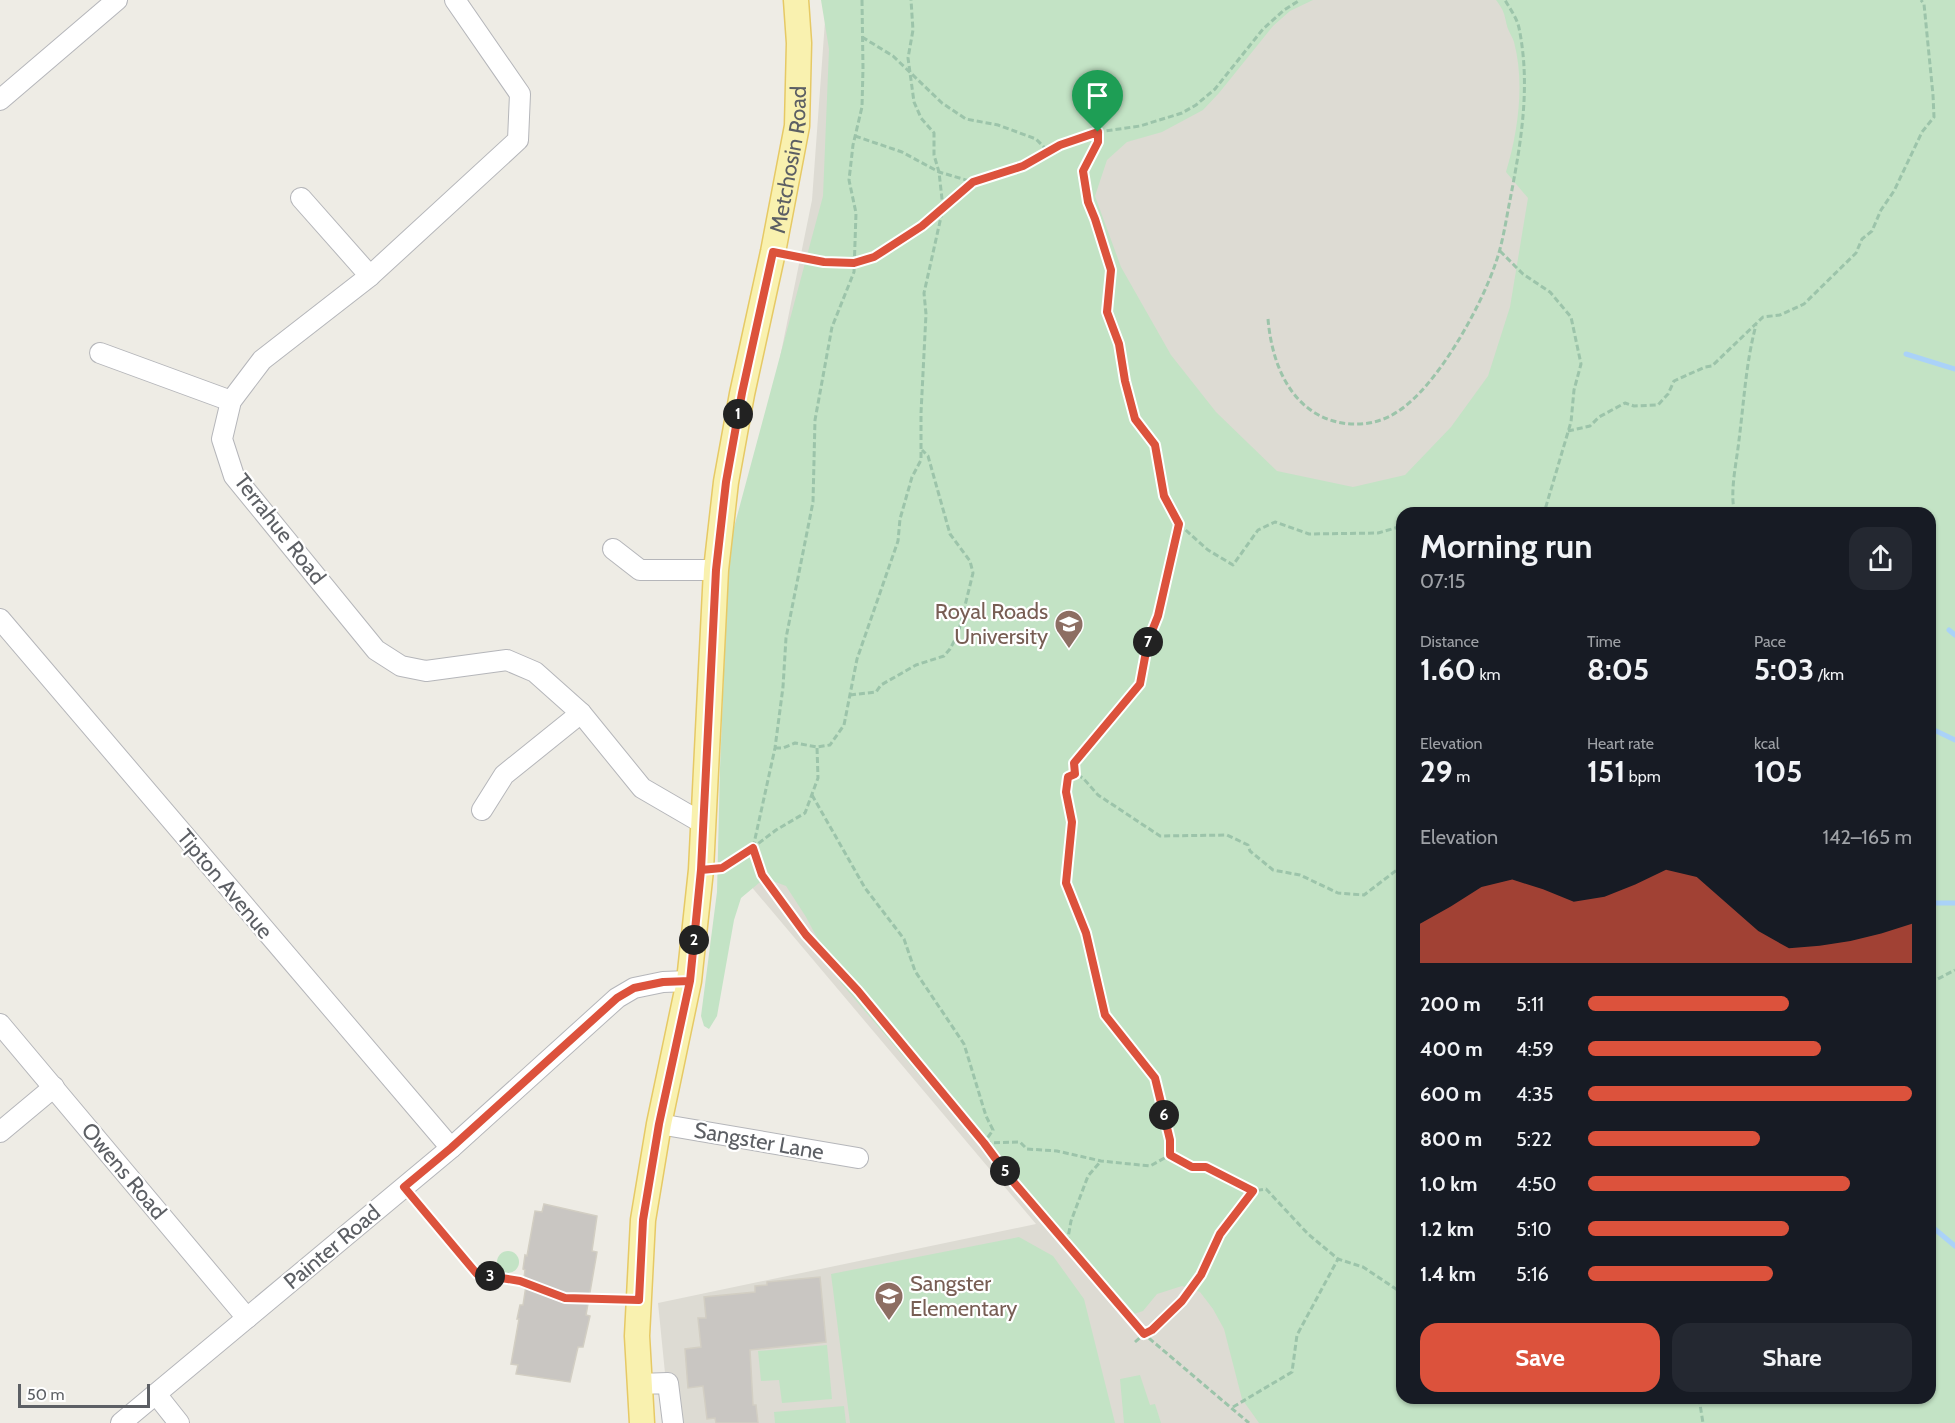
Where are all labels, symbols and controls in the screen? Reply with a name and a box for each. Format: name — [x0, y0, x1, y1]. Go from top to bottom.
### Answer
pin — [1072, 70, 1123, 132]
icon: arrive — [1081, 79, 1114, 112]
street label: Metchosin Road — [763, 86, 811, 236]
pin: 1 — [723, 399, 753, 429]
text: 1 — [735, 404, 741, 423]
street label: Terrahue Road — [228, 468, 332, 590]
text: Morning run — [1420, 526, 1592, 566]
button: share — [1849, 527, 1912, 590]
text: 07:15 — [1420, 569, 1465, 593]
place label: Royal Roads University — [935, 598, 1048, 650]
school or university icon: Royal Roads University — [1053, 608, 1085, 650]
pin: 7 — [1133, 627, 1163, 657]
text: 7 — [1144, 632, 1152, 651]
text: Distance — [1420, 632, 1479, 651]
text: Time — [1587, 632, 1621, 651]
text: Pace — [1754, 632, 1786, 651]
text: 1.60 — [1420, 651, 1476, 688]
text: 8:05 — [1587, 651, 1649, 688]
text: 5:03 — [1754, 651, 1814, 688]
text: km — [1476, 665, 1501, 684]
text: /km — [1814, 665, 1844, 684]
text: Elevation — [1420, 734, 1483, 753]
text: Heart rate — [1587, 734, 1654, 753]
text: kcal — [1754, 734, 1780, 753]
text: 29 — [1420, 753, 1453, 790]
text: 151 — [1587, 753, 1625, 790]
text: 105 — [1754, 753, 1802, 790]
text: m — [1453, 767, 1470, 786]
text: bpm — [1625, 767, 1661, 786]
street label: Tipton Avenue — [171, 824, 279, 944]
text: Elevation — [1420, 825, 1498, 849]
text: 142–165 m — [1822, 825, 1912, 849]
pin: 2 — [679, 925, 709, 955]
text: 2 — [690, 930, 698, 949]
text: 200 m — [1420, 992, 1481, 1016]
text: 5:11 — [1516, 992, 1544, 1016]
text: 400 m — [1420, 1037, 1483, 1061]
text: 4:59 — [1516, 1037, 1554, 1061]
text: 600 m — [1420, 1082, 1481, 1106]
text: 4:35 — [1516, 1082, 1553, 1106]
pin: 6 — [1149, 1100, 1179, 1130]
text: 6 — [1160, 1105, 1169, 1124]
street label: Sangster Lane — [692, 1116, 826, 1166]
street label: Owens Road — [76, 1117, 172, 1225]
text: 800 m — [1420, 1127, 1482, 1151]
text: 5:22 — [1516, 1127, 1552, 1151]
pin: 5 — [990, 1156, 1020, 1186]
text: 5 — [1001, 1161, 1009, 1180]
text: 1.0 km — [1420, 1172, 1477, 1196]
text: 4:50 — [1516, 1172, 1557, 1196]
street label: Painter Road — [278, 1199, 386, 1295]
text: 1.2 km — [1420, 1217, 1474, 1241]
text: 5:10 — [1516, 1217, 1551, 1241]
pin: 3 — [475, 1261, 505, 1291]
text: 1.4 km — [1420, 1262, 1476, 1286]
text: 5:16 — [1516, 1262, 1549, 1286]
text: 3 — [486, 1266, 494, 1285]
place label: Sangster Elementary — [910, 1270, 1017, 1322]
school or university icon: Sangster Elementary — [873, 1280, 905, 1322]
button: Save — [1420, 1323, 1660, 1392]
button: Share — [1672, 1323, 1912, 1392]
scale bar — [18, 1381, 150, 1408]
text: 50 m — [27, 1385, 64, 1404]

